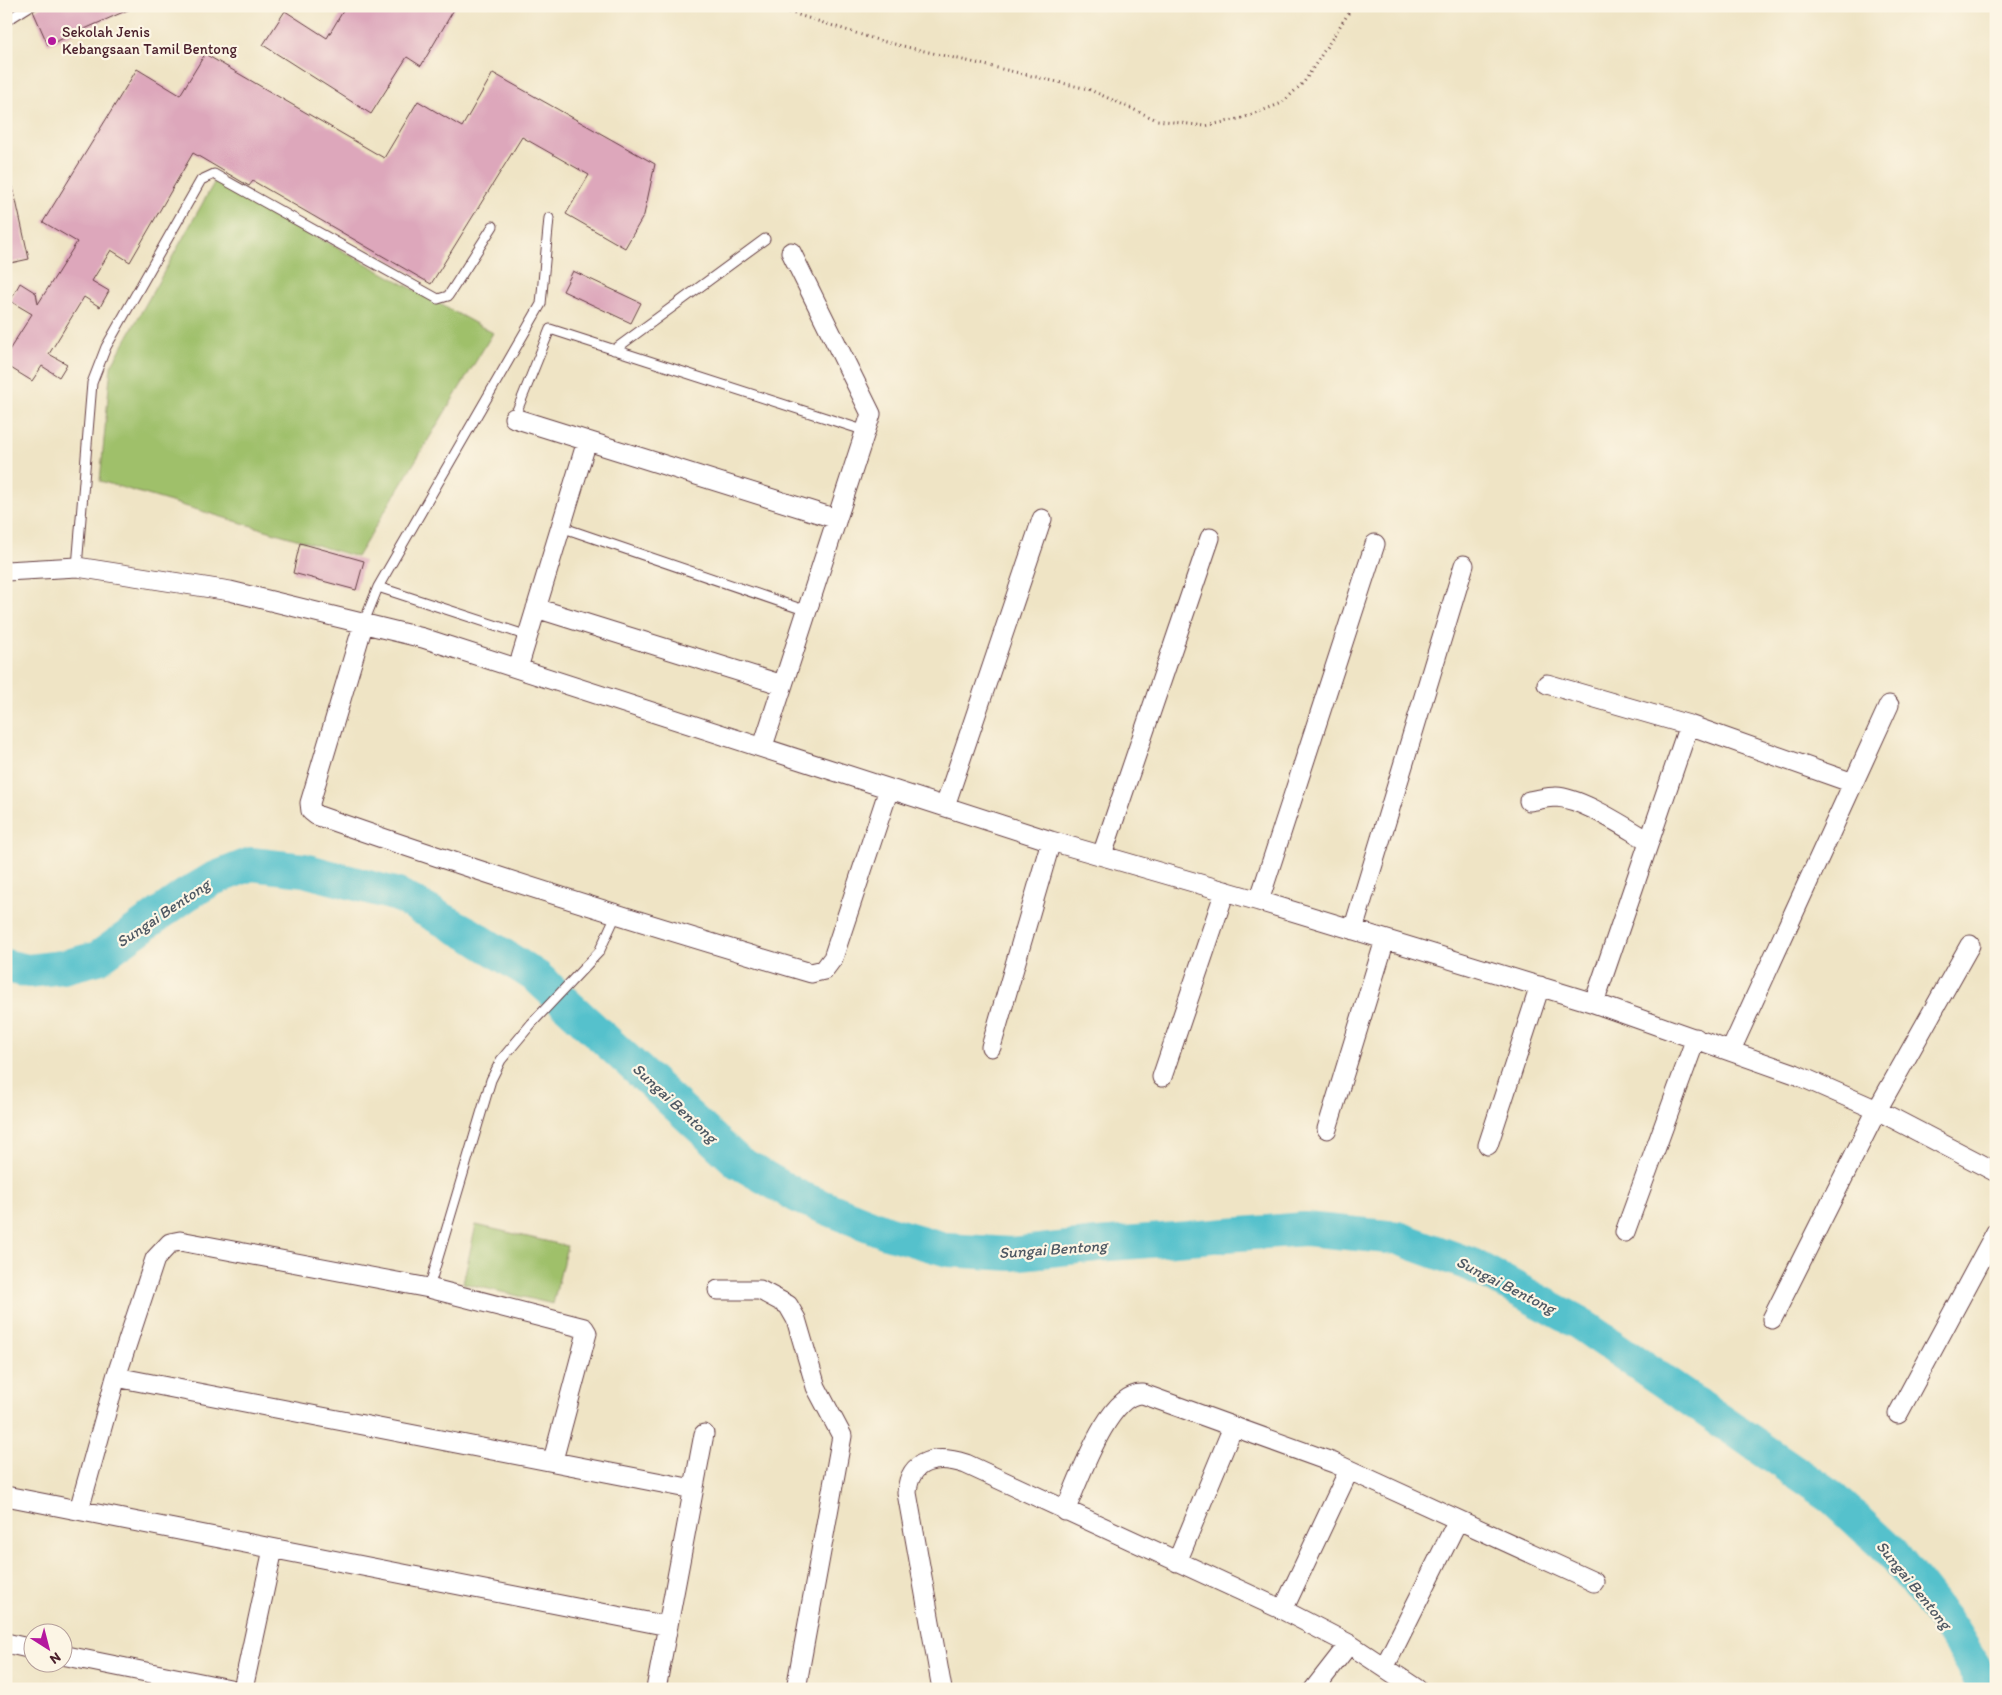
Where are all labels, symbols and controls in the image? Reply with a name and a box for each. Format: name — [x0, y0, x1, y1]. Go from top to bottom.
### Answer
place label: Sekolah Jenis Kebangsaan Tamil Bentong — [62, 23, 237, 58]
marker: Sekolah Jenis Kebangsaan Tamil Bentong — [46, 35, 58, 47]
water label: Sungai Bentong — [113, 874, 215, 951]
water label: Sungai Bentong — [629, 1059, 722, 1148]
water label: Sungai Bentong — [998, 1236, 1110, 1262]
water label: Sungai Bentong — [1453, 1252, 1560, 1319]
water label: Sungai Bentong — [1872, 1537, 1957, 1635]
north arrow — [22, 1622, 72, 1672]
text: N — [47, 1648, 64, 1668]

